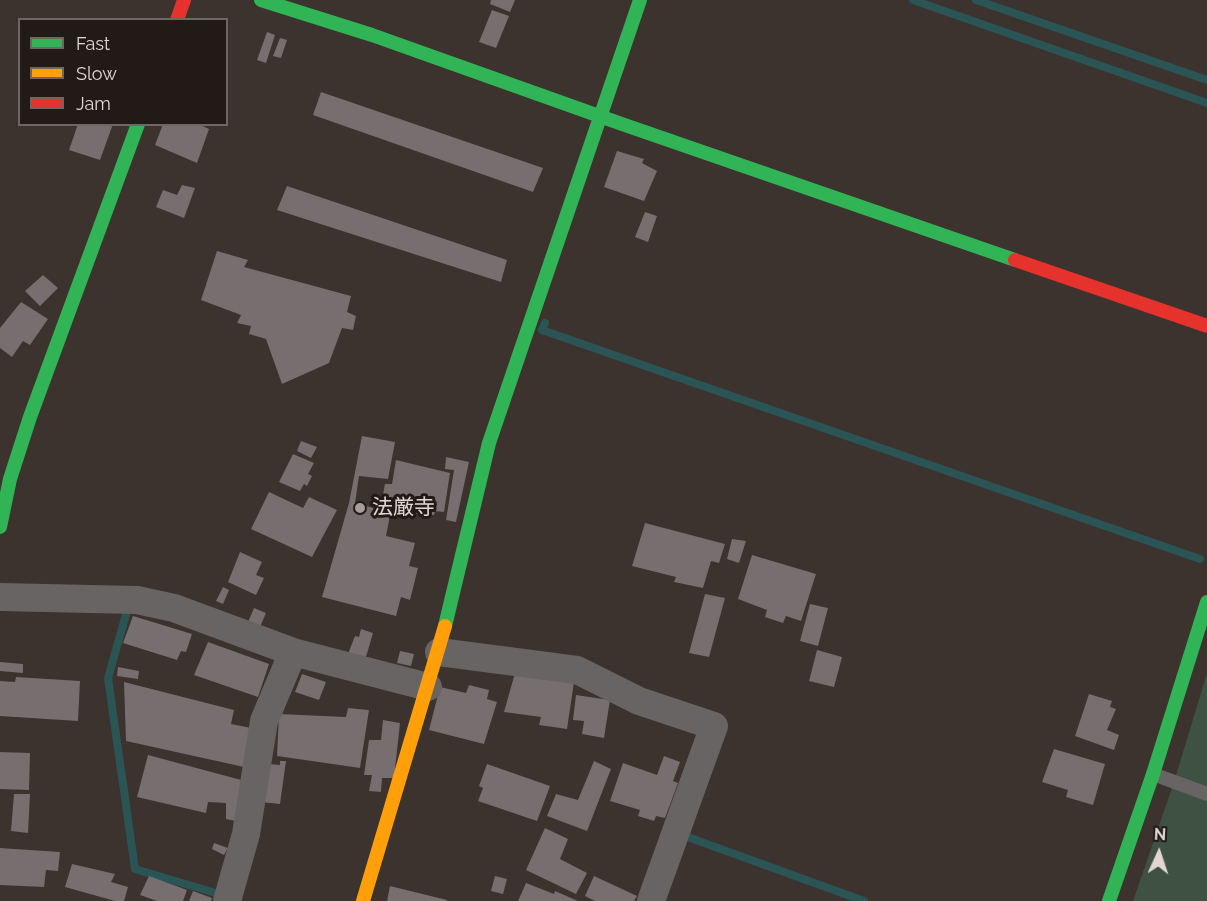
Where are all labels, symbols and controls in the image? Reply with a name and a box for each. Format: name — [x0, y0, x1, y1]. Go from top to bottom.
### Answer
legend — [18, 18, 228, 126]
text: Fast — [76, 33, 110, 54]
text: Slow — [76, 63, 117, 84]
text: Jam — [76, 93, 111, 114]
place label: 法厳寺 — [372, 495, 435, 521]
marker: 法厳寺 — [353, 501, 367, 515]
north arrow — [1129, 823, 1189, 883]
text: N — [1153, 825, 1167, 844]

